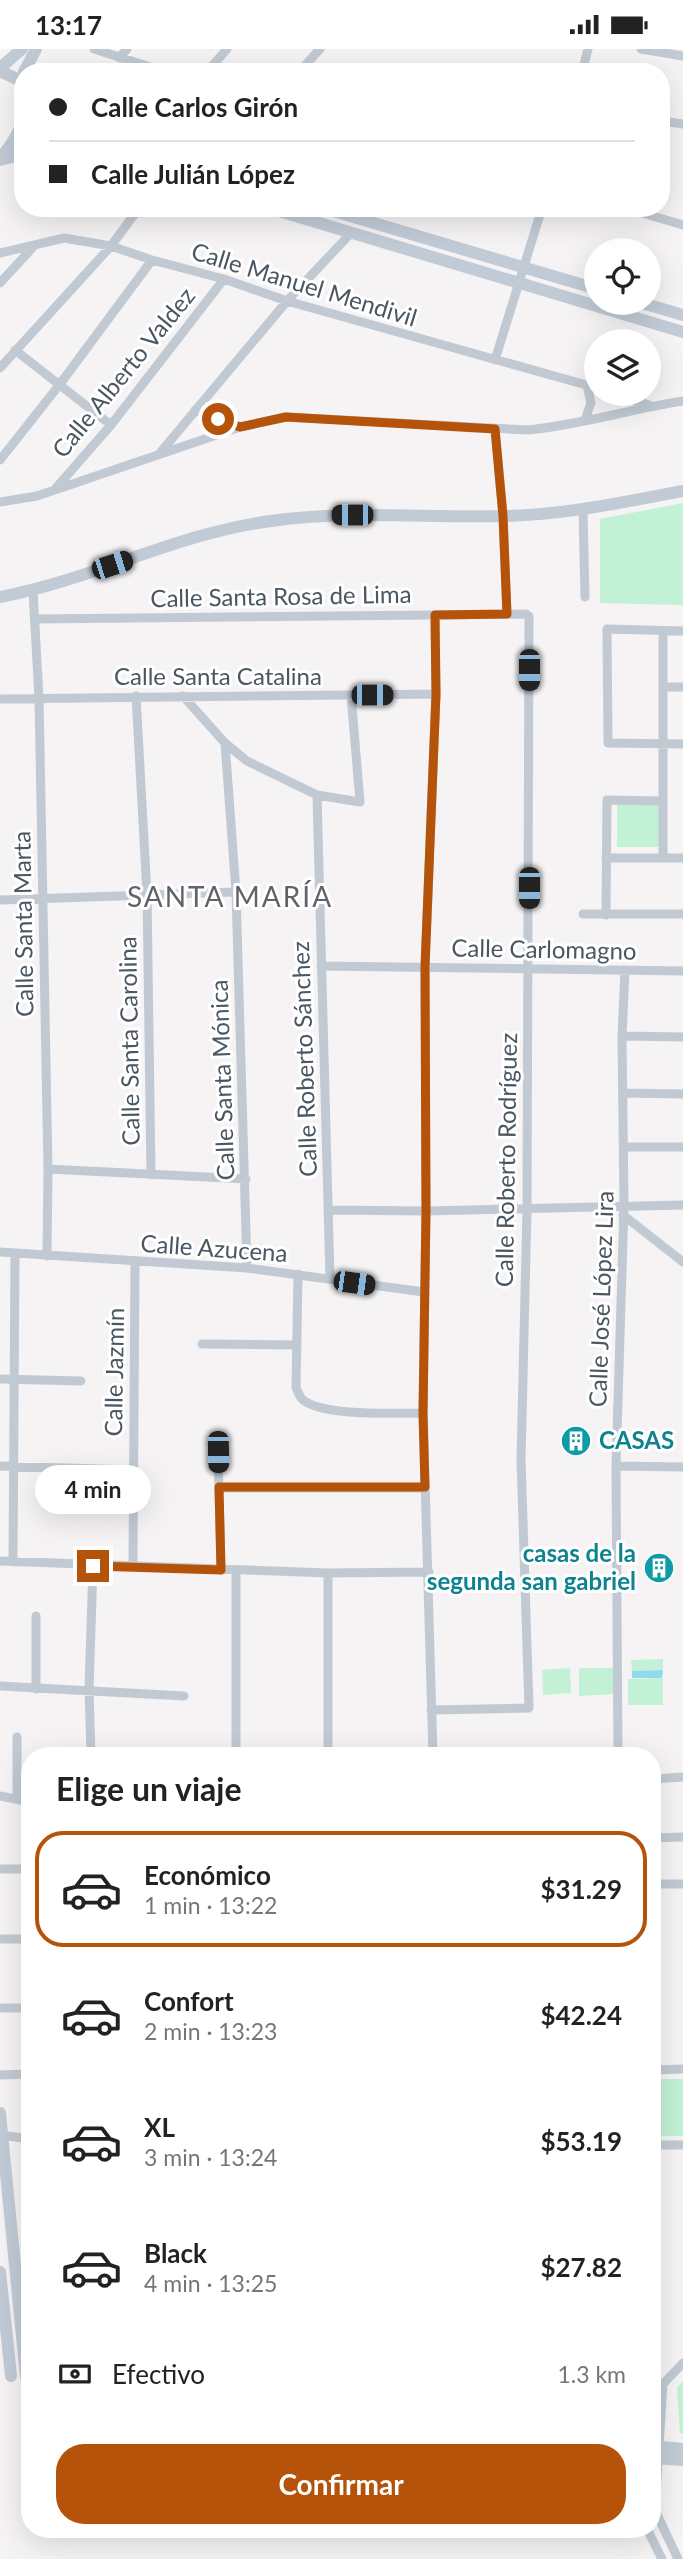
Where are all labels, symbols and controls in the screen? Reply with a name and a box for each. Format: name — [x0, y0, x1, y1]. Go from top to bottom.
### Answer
text: 13:17 — [35, 9, 102, 41]
text: Calle Carlos Girón — [91, 91, 298, 123]
text: Calle Julián López — [91, 158, 295, 190]
street label: Calle Manuel Mendivil — [188, 235, 421, 332]
map controls — [584, 238, 661, 406]
button: locate — [584, 238, 661, 315]
street label: Calle Alberto Valdez — [45, 281, 200, 463]
button: layers — [584, 329, 661, 406]
route start — [202, 403, 234, 435]
car — [332, 505, 374, 526]
car — [89, 549, 136, 581]
street label: Calle Santa Rosa de Lima — [150, 579, 412, 612]
car — [519, 649, 540, 691]
street label: Calle Santa Catalina — [114, 661, 322, 690]
car — [352, 685, 394, 706]
street label: Calle Santa Marta — [6, 831, 39, 1017]
car — [519, 867, 540, 909]
district label: SANTA MARÍA — [127, 879, 333, 913]
street label: Calle Carlomagno — [451, 932, 637, 965]
street label: Calle Santa Carolina — [112, 936, 145, 1146]
street label: Calle Roberto Sánchez — [285, 941, 322, 1177]
street label: Calle Santa Mónica — [204, 979, 239, 1181]
street label: Calle Roberto Rodríguez — [489, 1032, 522, 1287]
street label: Calle José López Lira — [582, 1190, 619, 1408]
street label: Calle Azucena — [140, 1228, 288, 1267]
car — [332, 1270, 377, 1296]
street label: Calle Jazmín — [98, 1307, 129, 1437]
building icon: CASAS — [559, 1424, 593, 1458]
place label: CASAS — [599, 1425, 674, 1454]
car — [208, 1431, 229, 1473]
callout: 4 min — [35, 1465, 151, 1513]
text: 4 min — [64, 1475, 122, 1503]
place label: casas de la segunda san gabriel — [427, 1538, 636, 1595]
route end — [77, 1550, 109, 1582]
building icon: casas de la segunda san gabriel — [642, 1551, 676, 1585]
text: Elige un viaje — [56, 1769, 241, 1808]
icon: car — [60, 1858, 123, 1921]
text: Económico — [144, 1859, 271, 1891]
text: $31.29 — [540, 1873, 622, 1905]
text: 1 min · 13:22 — [144, 1891, 277, 1919]
icon: car — [60, 1984, 123, 2047]
text: Confort — [144, 1985, 234, 2017]
text: $42.24 — [540, 1999, 622, 2031]
text: 2 min · 13:23 — [144, 2017, 277, 2045]
icon: car — [60, 2110, 123, 2173]
text: XL — [144, 2111, 175, 2143]
text: $53.19 — [540, 2125, 622, 2157]
text: 3 min · 13:24 — [144, 2143, 277, 2171]
icon: car — [60, 2236, 123, 2299]
text: Black — [144, 2237, 207, 2269]
text: $27.82 — [540, 2251, 622, 2283]
text: 4 min · 13:25 — [144, 2269, 277, 2297]
icon: cash — [56, 2355, 94, 2393]
text: Efectivo — [112, 2358, 205, 2390]
text: 1.3 km — [557, 2360, 626, 2388]
button: Confirmar — [56, 2444, 626, 2524]

